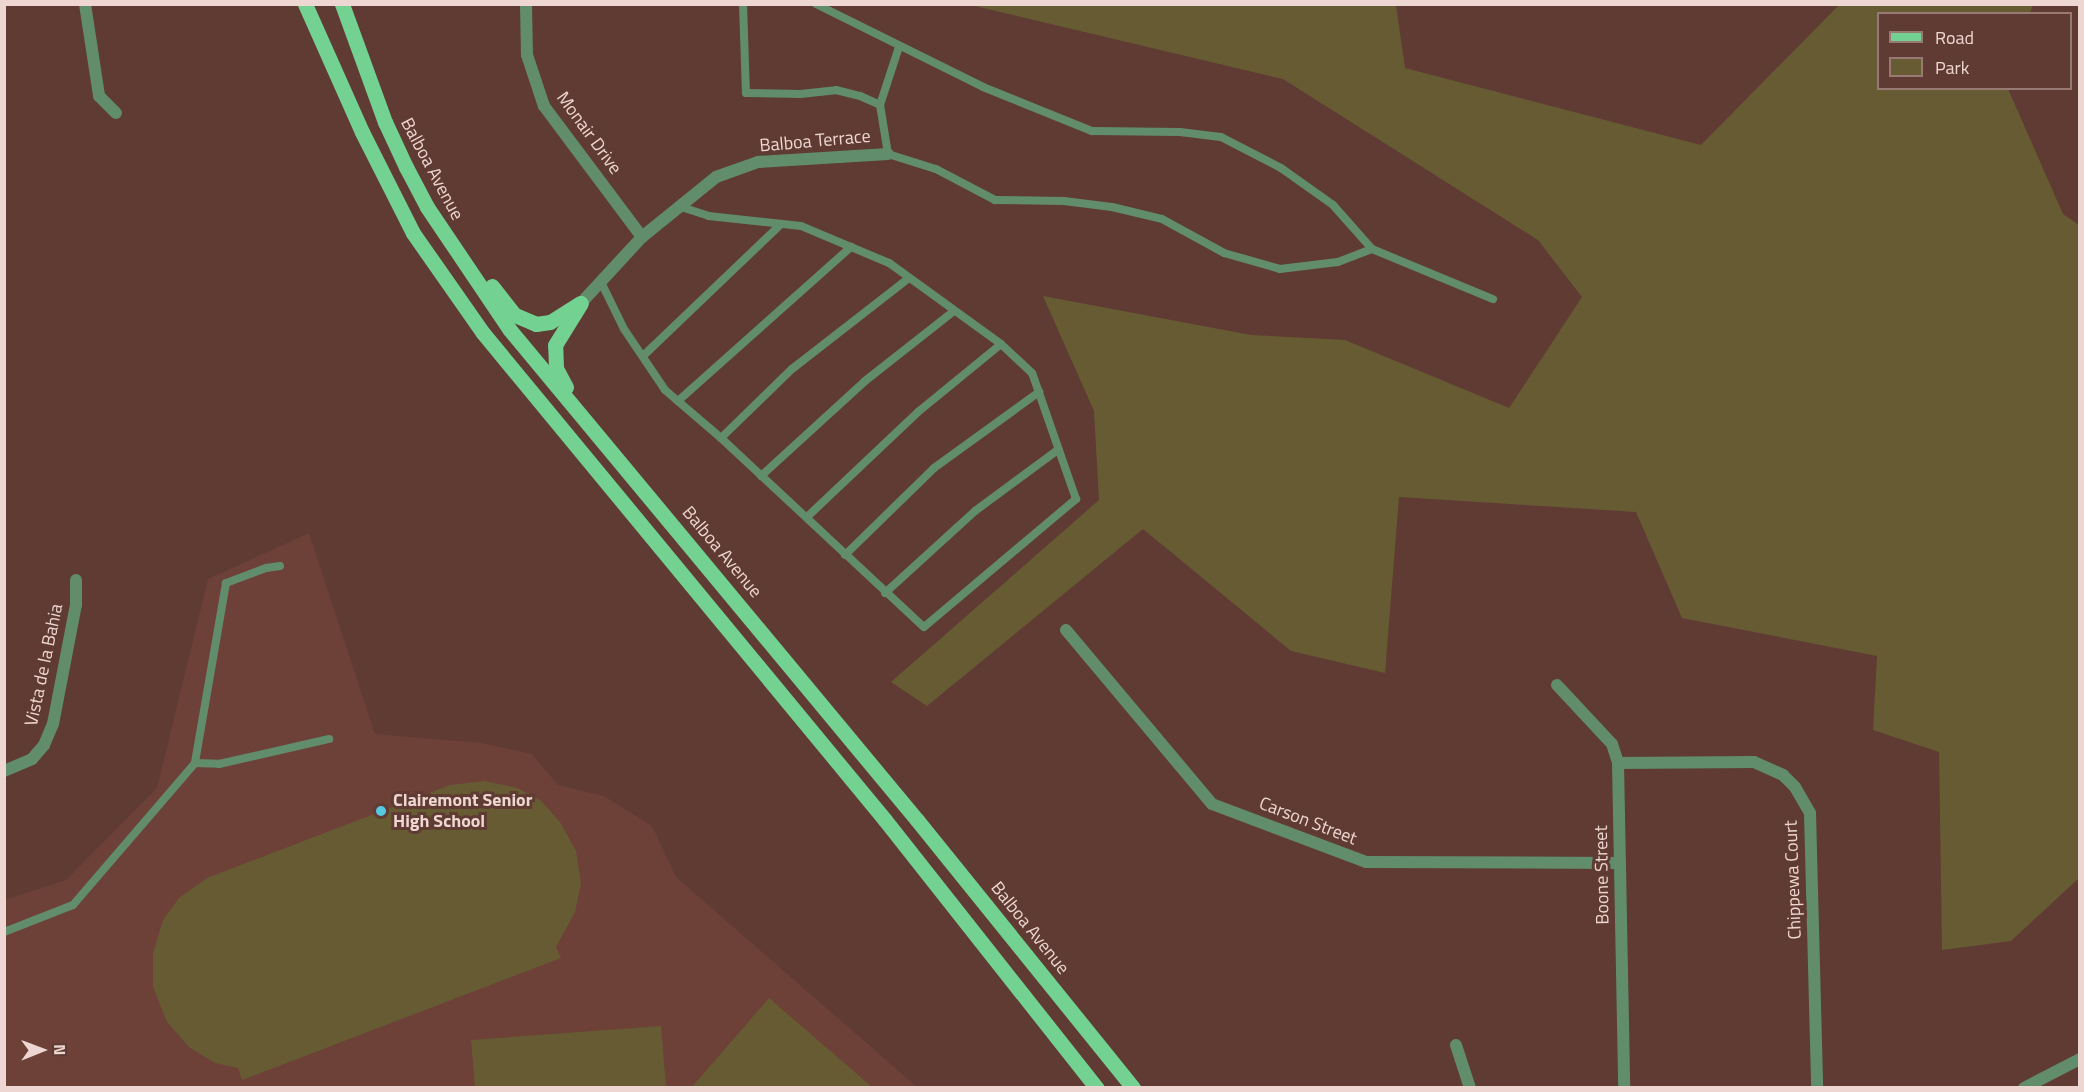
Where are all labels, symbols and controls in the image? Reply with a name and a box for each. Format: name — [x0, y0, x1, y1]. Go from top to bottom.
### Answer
legend — [1877, 12, 2072, 90]
text: Road — [1935, 24, 1974, 51]
text: Park — [1935, 54, 1969, 81]
street label: Monair Drive — [552, 88, 626, 178]
street label: Balboa Avenue — [396, 114, 468, 224]
street label: Balboa Terrace — [759, 125, 871, 157]
street label: Balboa Avenue — [678, 502, 766, 602]
street label: Vista de la Bahia — [20, 602, 68, 728]
place label: Clairemont Senior High School — [393, 790, 532, 832]
street label: Carson Street — [1256, 792, 1360, 850]
marker: Clairemont Senior High School — [374, 804, 388, 818]
street label: Chippewa Court — [1780, 820, 1806, 940]
street label: Boone Street — [1590, 825, 1614, 925]
street label: Balboa Avenue — [986, 877, 1074, 979]
north arrow — [12, 1020, 72, 1080]
text: N — [48, 1044, 72, 1055]

